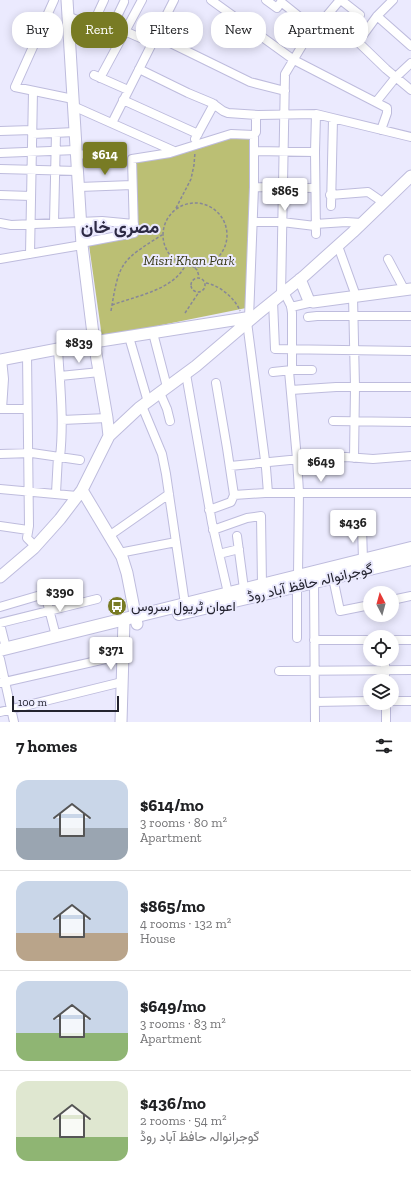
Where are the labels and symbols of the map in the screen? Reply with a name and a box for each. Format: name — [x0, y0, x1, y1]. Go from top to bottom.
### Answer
pin: $614 — [81, 142, 129, 176]
pin: $865 — [261, 178, 309, 212]
district label: مصری خان — [81, 216, 159, 238]
park label: Misri Khan Park — [143, 252, 235, 269]
pin: $839 — [55, 330, 103, 364]
pin: $649 — [297, 449, 345, 483]
pin: $436 — [329, 510, 377, 544]
street label: گوجرانوالہ حافظ آباد روڈ — [245, 560, 375, 606]
pin: $390 — [36, 579, 84, 613]
north arrow — [363, 586, 399, 622]
bus stop icon: اعوان ٹریول سروس — [106, 595, 128, 617]
place label: اعوان ٹریول سروس — [131, 598, 236, 616]
pin: $371 — [87, 637, 135, 671]
scale bar — [12, 694, 119, 713]

